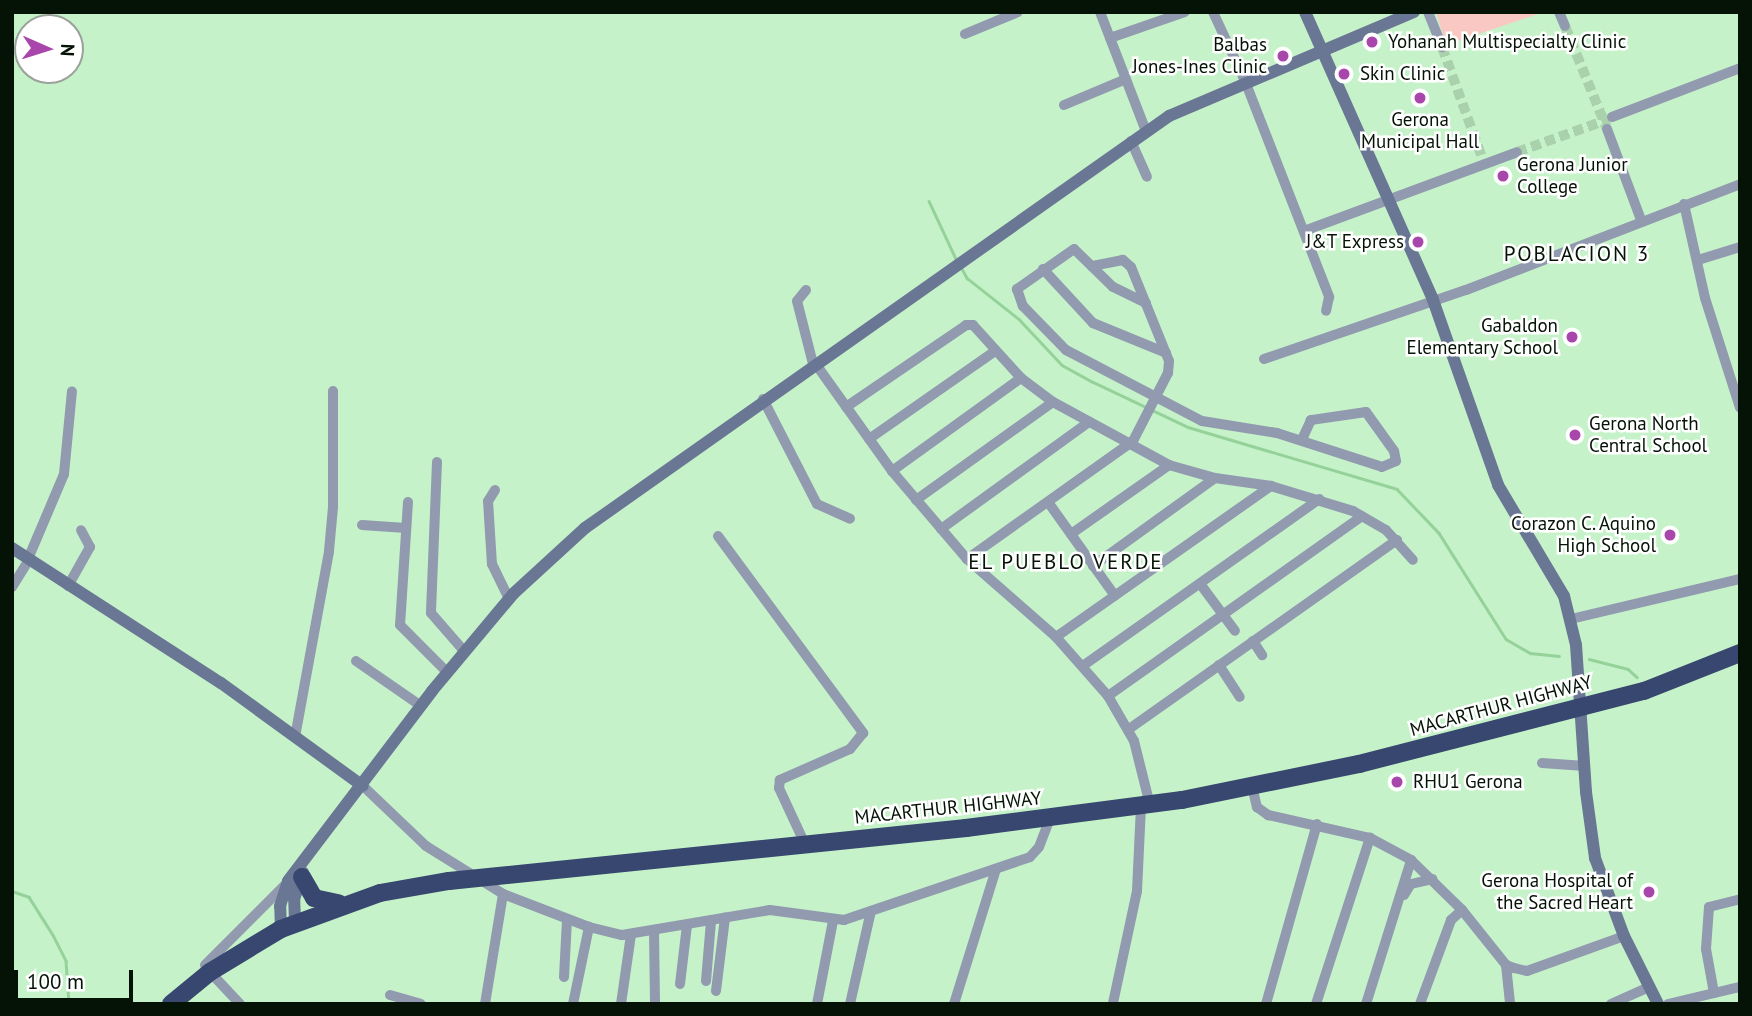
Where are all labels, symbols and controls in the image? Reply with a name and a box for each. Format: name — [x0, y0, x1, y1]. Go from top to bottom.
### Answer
north arrow — [14, 14, 84, 84]
place label: Yohanah Multispecialty Clinic — [1388, 31, 1627, 53]
marker: Yohanah Multispecialty Clinic — [1362, 32, 1382, 52]
place label: Balbas Jones-Ines Clinic — [1132, 34, 1267, 78]
text: N — [56, 43, 80, 57]
marker: Balbas Jones-Ines Clinic — [1273, 46, 1293, 66]
place label: Skin Clinic — [1360, 63, 1445, 85]
marker: Skin Clinic — [1334, 64, 1354, 84]
marker: Gerona Municipal Hall — [1412, 90, 1428, 106]
place label: Gerona Municipal Hall — [1361, 109, 1479, 153]
place label: Gerona Junior College — [1517, 154, 1628, 198]
marker: Gerona Junior College — [1495, 168, 1511, 184]
place label: J&T Express — [1305, 231, 1404, 253]
marker: J&T Express — [1410, 234, 1426, 250]
district label: POBLACION 3 — [1505, 241, 1649, 267]
place label: Gabaldon Elementary School — [1406, 315, 1558, 359]
marker: Gabaldon Elementary School — [1564, 329, 1580, 345]
place label: Gerona North Central School — [1589, 413, 1707, 457]
marker: Gerona North Central School — [1567, 427, 1583, 443]
place label: Corazon C. Aquino High School — [1509, 513, 1656, 557]
marker: Corazon C. Aquino High School — [1662, 527, 1678, 543]
district label: EL PUEBLO VERDE — [969, 549, 1163, 575]
street label: MACARTHUR HIGHWAY — [1407, 671, 1595, 741]
place label: RHU1 Gerona — [1413, 771, 1523, 793]
marker: RHU1 Gerona — [1387, 772, 1407, 792]
street label: MACARTHUR HIGHWAY — [854, 787, 1042, 829]
place label: Gerona Hospital of the Sacred Heart — [1481, 870, 1633, 914]
marker: Gerona Hospital of the Sacred Heart — [1639, 882, 1659, 902]
scale bar — [18, 956, 136, 1000]
text: 100 m — [27, 968, 84, 995]

